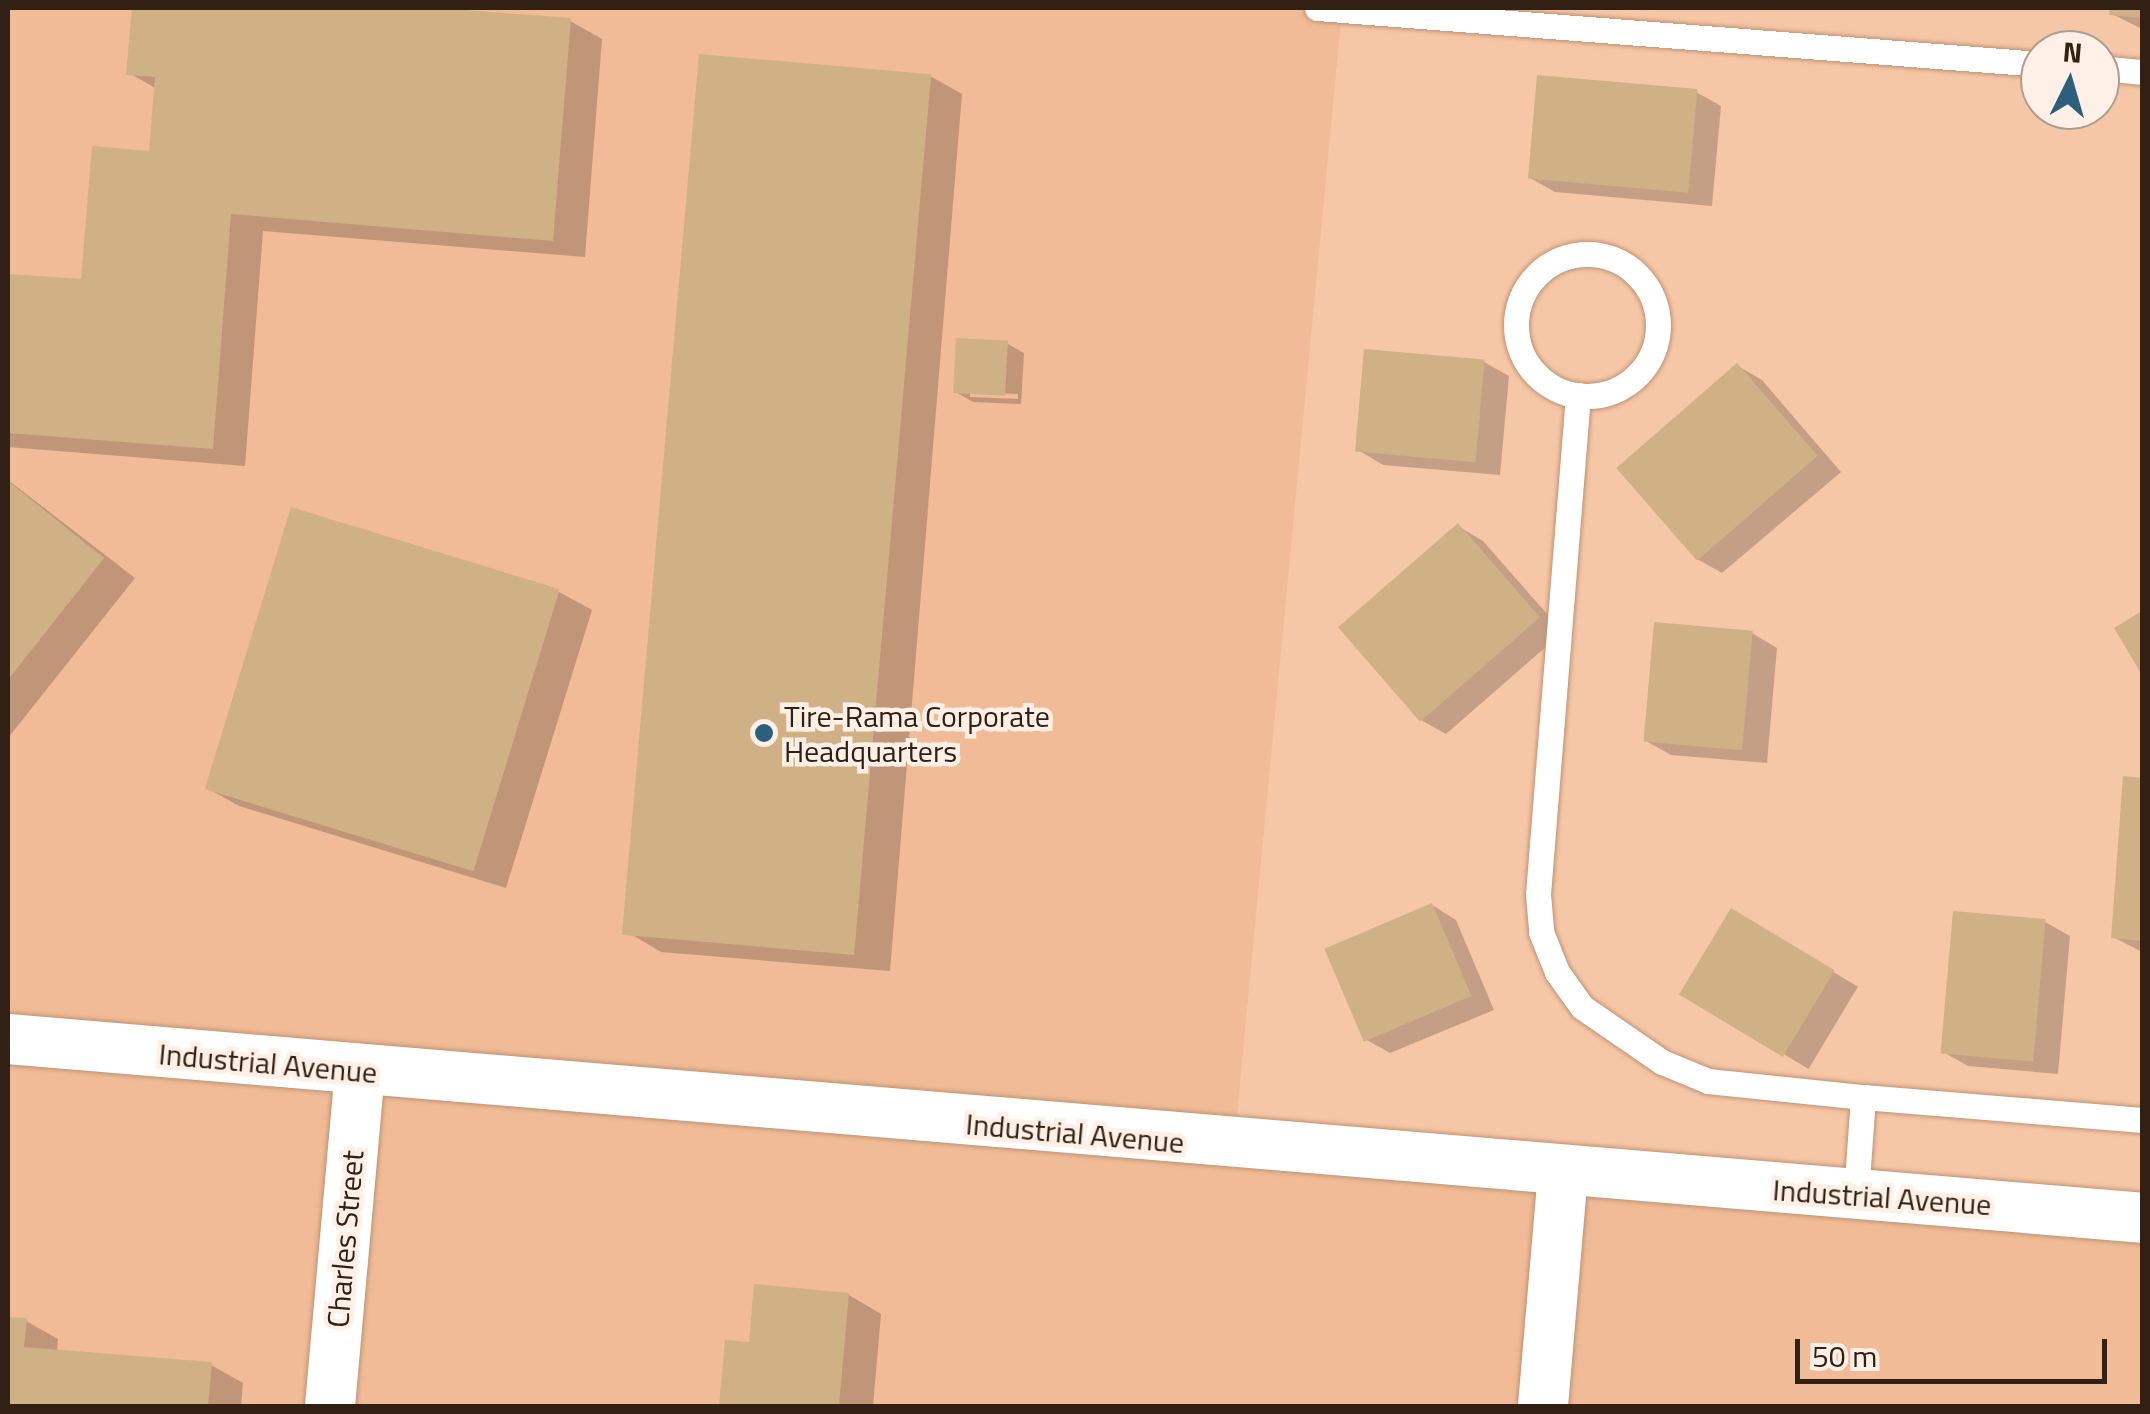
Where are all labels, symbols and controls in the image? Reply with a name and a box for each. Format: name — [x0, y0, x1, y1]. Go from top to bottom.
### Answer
text: N — [2061, 29, 2084, 74]
north arrow — [2020, 30, 2120, 130]
place label: Tire-Rama Corporate Headquarters — [784, 698, 1050, 768]
marker: Tire-Rama Corporate Headquarters — [753, 722, 775, 744]
street label: Industrial Avenue — [157, 1036, 379, 1090]
street label: Industrial Avenue — [964, 1106, 1186, 1160]
street label: Charles Street — [319, 1149, 371, 1329]
street label: Industrial Avenue — [1771, 1171, 1993, 1223]
scale bar — [1800, 1319, 2112, 1381]
text: 50 m — [1812, 1333, 1877, 1379]

